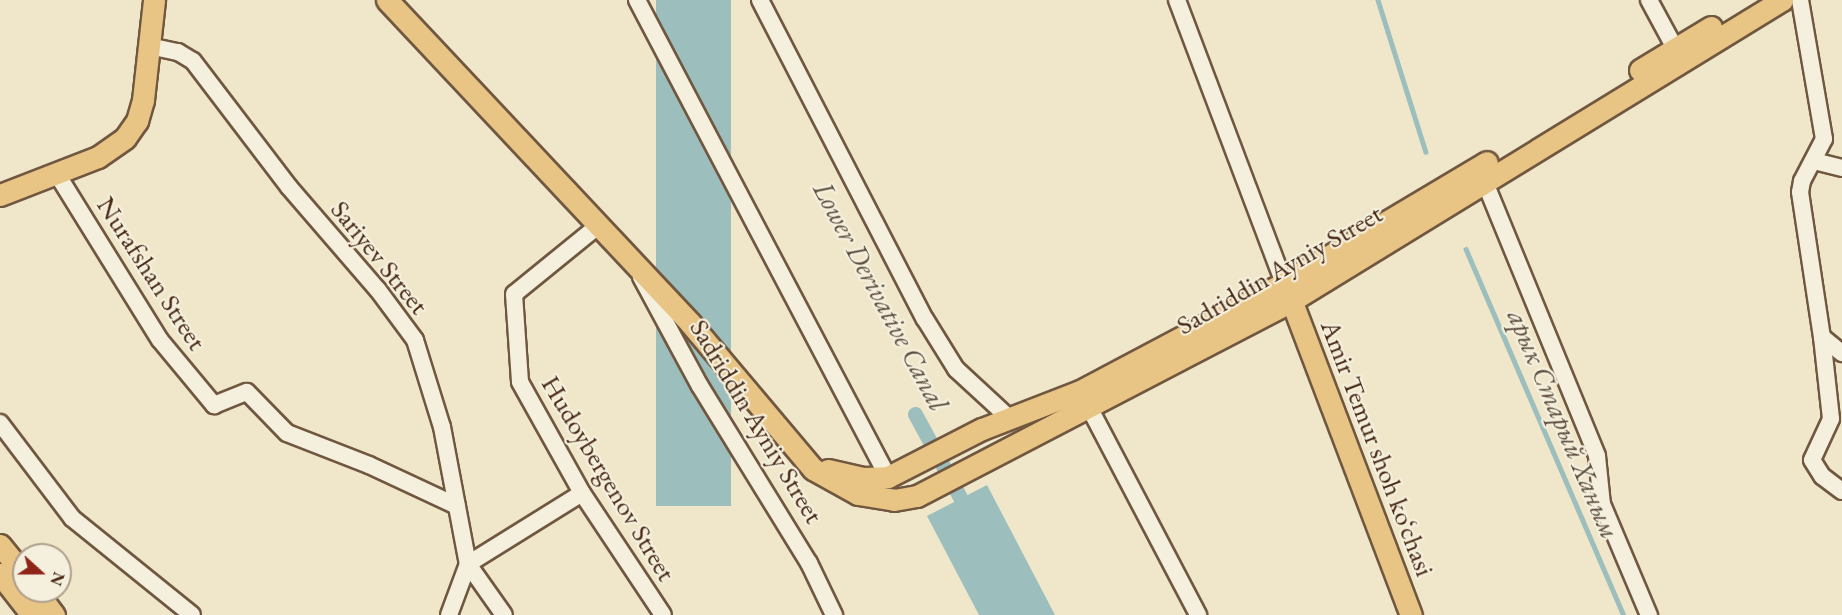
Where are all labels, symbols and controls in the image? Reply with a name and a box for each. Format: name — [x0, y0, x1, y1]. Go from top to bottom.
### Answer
water label: Lower Derivative Canal — [806, 176, 956, 416]
street label: Nurafshan Street — [90, 190, 214, 356]
street label: Sariyev Street — [324, 193, 436, 321]
street label: Sadriddin Ayniy Street — [1170, 197, 1388, 341]
water label: арык Старый Ханым — [1501, 304, 1627, 544]
street label: Sadriddin Ayniy Street — [683, 313, 831, 529]
street label: Amir Temur shoh ko‘chasi — [1314, 315, 1442, 581]
street label: Hudoybergenov Street — [535, 369, 683, 587]
north arrow — [12, 543, 72, 603]
text: N — [45, 569, 70, 589]

